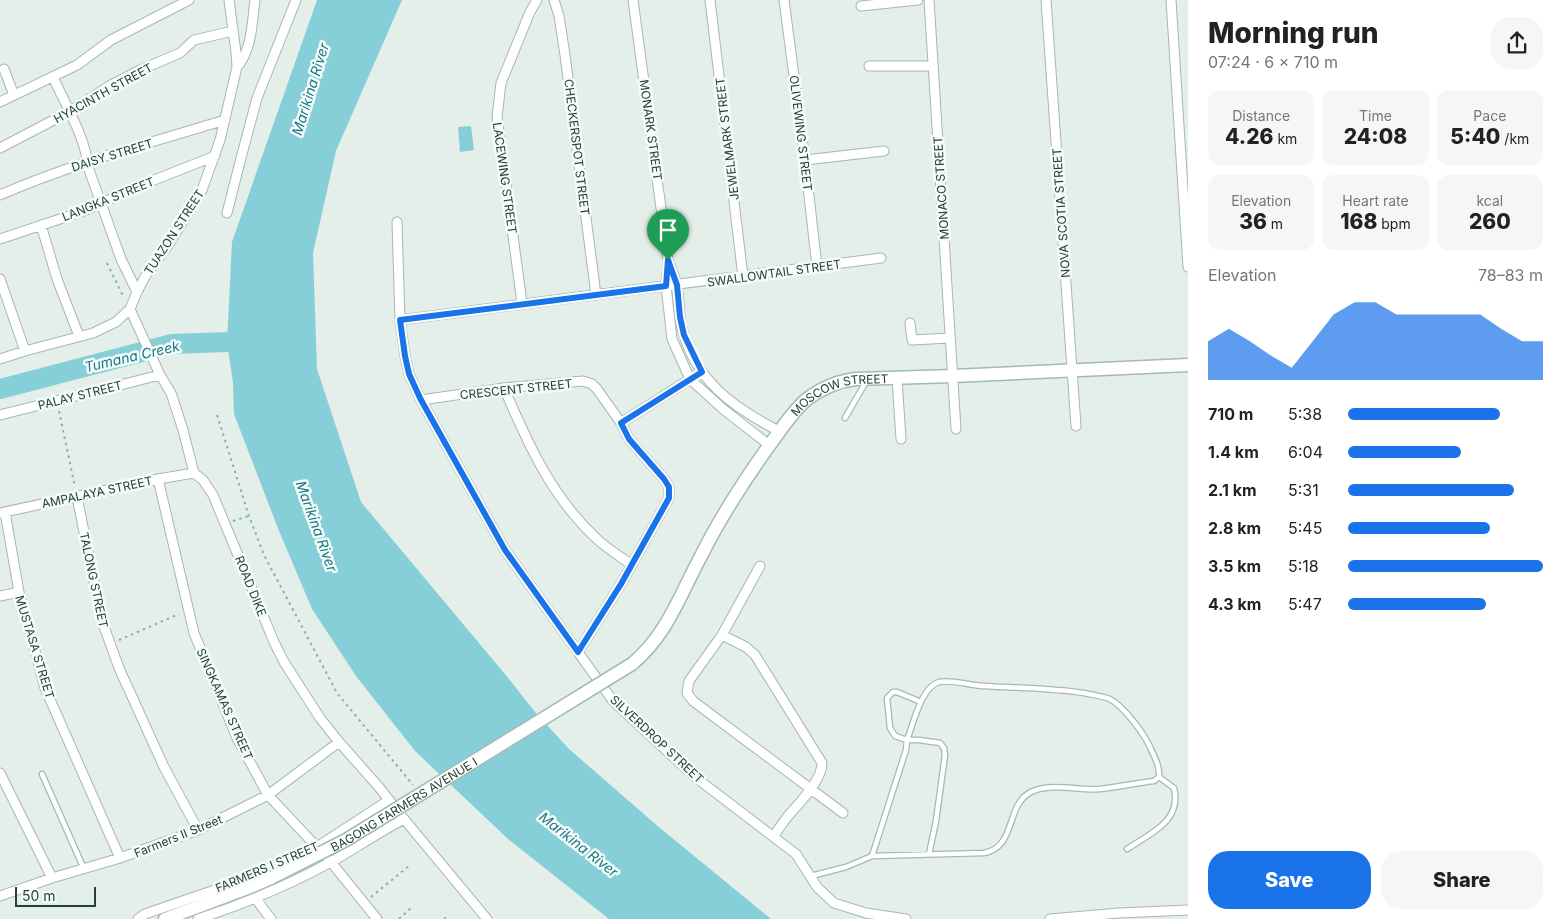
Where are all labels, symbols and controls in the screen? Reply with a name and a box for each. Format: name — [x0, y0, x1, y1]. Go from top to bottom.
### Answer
text: Morning run — [1208, 16, 1378, 50]
button: share — [1491, 17, 1543, 69]
water label: Marikina River — [288, 40, 332, 137]
text: 07:24 · 6 × 710 m — [1208, 52, 1338, 72]
street label: HYACINTH STREET — [51, 60, 155, 126]
street label: OLIVEWING STREET — [786, 74, 816, 192]
street label: JEWELMARK STREET — [712, 77, 742, 201]
street label: CHECKERSPOT STREET — [561, 78, 593, 216]
street label: MONARK STREET — [636, 79, 666, 182]
text: Distance — [1232, 107, 1290, 124]
text: Time — [1359, 107, 1392, 124]
text: Pace — [1473, 107, 1506, 124]
street label: LACEWING STREET — [490, 121, 520, 235]
text: 4.26 — [1225, 124, 1273, 149]
text: 24:08 — [1344, 124, 1407, 149]
text: 5:40 — [1450, 124, 1500, 149]
text: km — [1273, 130, 1297, 147]
text: /km — [1500, 130, 1529, 147]
street label: DAISY STREET — [69, 135, 155, 174]
street label: MONACO STREET — [930, 136, 952, 240]
street label: NOVA SCOTIA STREET — [1049, 147, 1073, 278]
street label: LANGKA STREET — [60, 174, 157, 224]
street label: TUAZON STREET — [141, 186, 207, 278]
text: Elevation — [1231, 192, 1291, 209]
text: Heart rate — [1342, 192, 1409, 209]
text: kcal — [1476, 192, 1503, 209]
pin — [647, 209, 689, 260]
text: 36 — [1239, 209, 1267, 234]
text: 168 — [1340, 209, 1377, 234]
text: 260 — [1469, 209, 1511, 234]
text: m — [1267, 215, 1283, 232]
text: bpm — [1377, 215, 1411, 232]
icon: arrive — [654, 216, 682, 244]
street label: SWALLOWTAIL STREET — [706, 256, 842, 290]
text: Elevation — [1208, 265, 1277, 285]
text: 78–83 m — [1478, 265, 1543, 285]
water label: Tumana Creek — [83, 337, 181, 375]
street label: MOSCOW STREET — [787, 370, 889, 419]
street label: CRESCENT STREET — [459, 376, 573, 402]
street label: PALAY STREET — [36, 377, 124, 413]
text: 710 m — [1208, 404, 1253, 424]
text: 5:38 — [1288, 404, 1322, 424]
text: 1.4 km — [1208, 442, 1259, 462]
text: 6:04 — [1288, 442, 1323, 462]
street label: AMPALAYA STREET — [40, 473, 154, 511]
water label: Marikina River — [293, 478, 342, 574]
text: 2.1 km — [1208, 480, 1257, 500]
text: 5:31 — [1288, 480, 1319, 500]
text: 2.8 km — [1208, 518, 1261, 538]
text: 5:45 — [1288, 518, 1322, 538]
street label: TALONG STREET — [77, 531, 112, 629]
street label: ROAD DIKE — [232, 554, 270, 618]
text: 3.5 km — [1208, 556, 1261, 576]
text: 5:18 — [1288, 556, 1319, 576]
street label: MUSTASA STREET — [12, 594, 58, 701]
text: 4.3 km — [1208, 594, 1261, 614]
text: 5:47 — [1288, 594, 1322, 614]
street label: SINGKAMAS STREET — [194, 646, 257, 762]
street label: SILVERDROP STREET — [607, 692, 707, 786]
street label: BAGONG FARMERS AVENUE I — [328, 754, 480, 854]
water label: Marikina River — [536, 808, 622, 880]
street label: Farmers Ⅱ Street — [132, 811, 224, 860]
street label: FARMERS I STREET — [213, 838, 321, 896]
button: Save — [1208, 851, 1371, 909]
button: Share — [1381, 851, 1543, 909]
scale bar — [15, 884, 96, 907]
text: 50 m — [22, 887, 56, 904]

